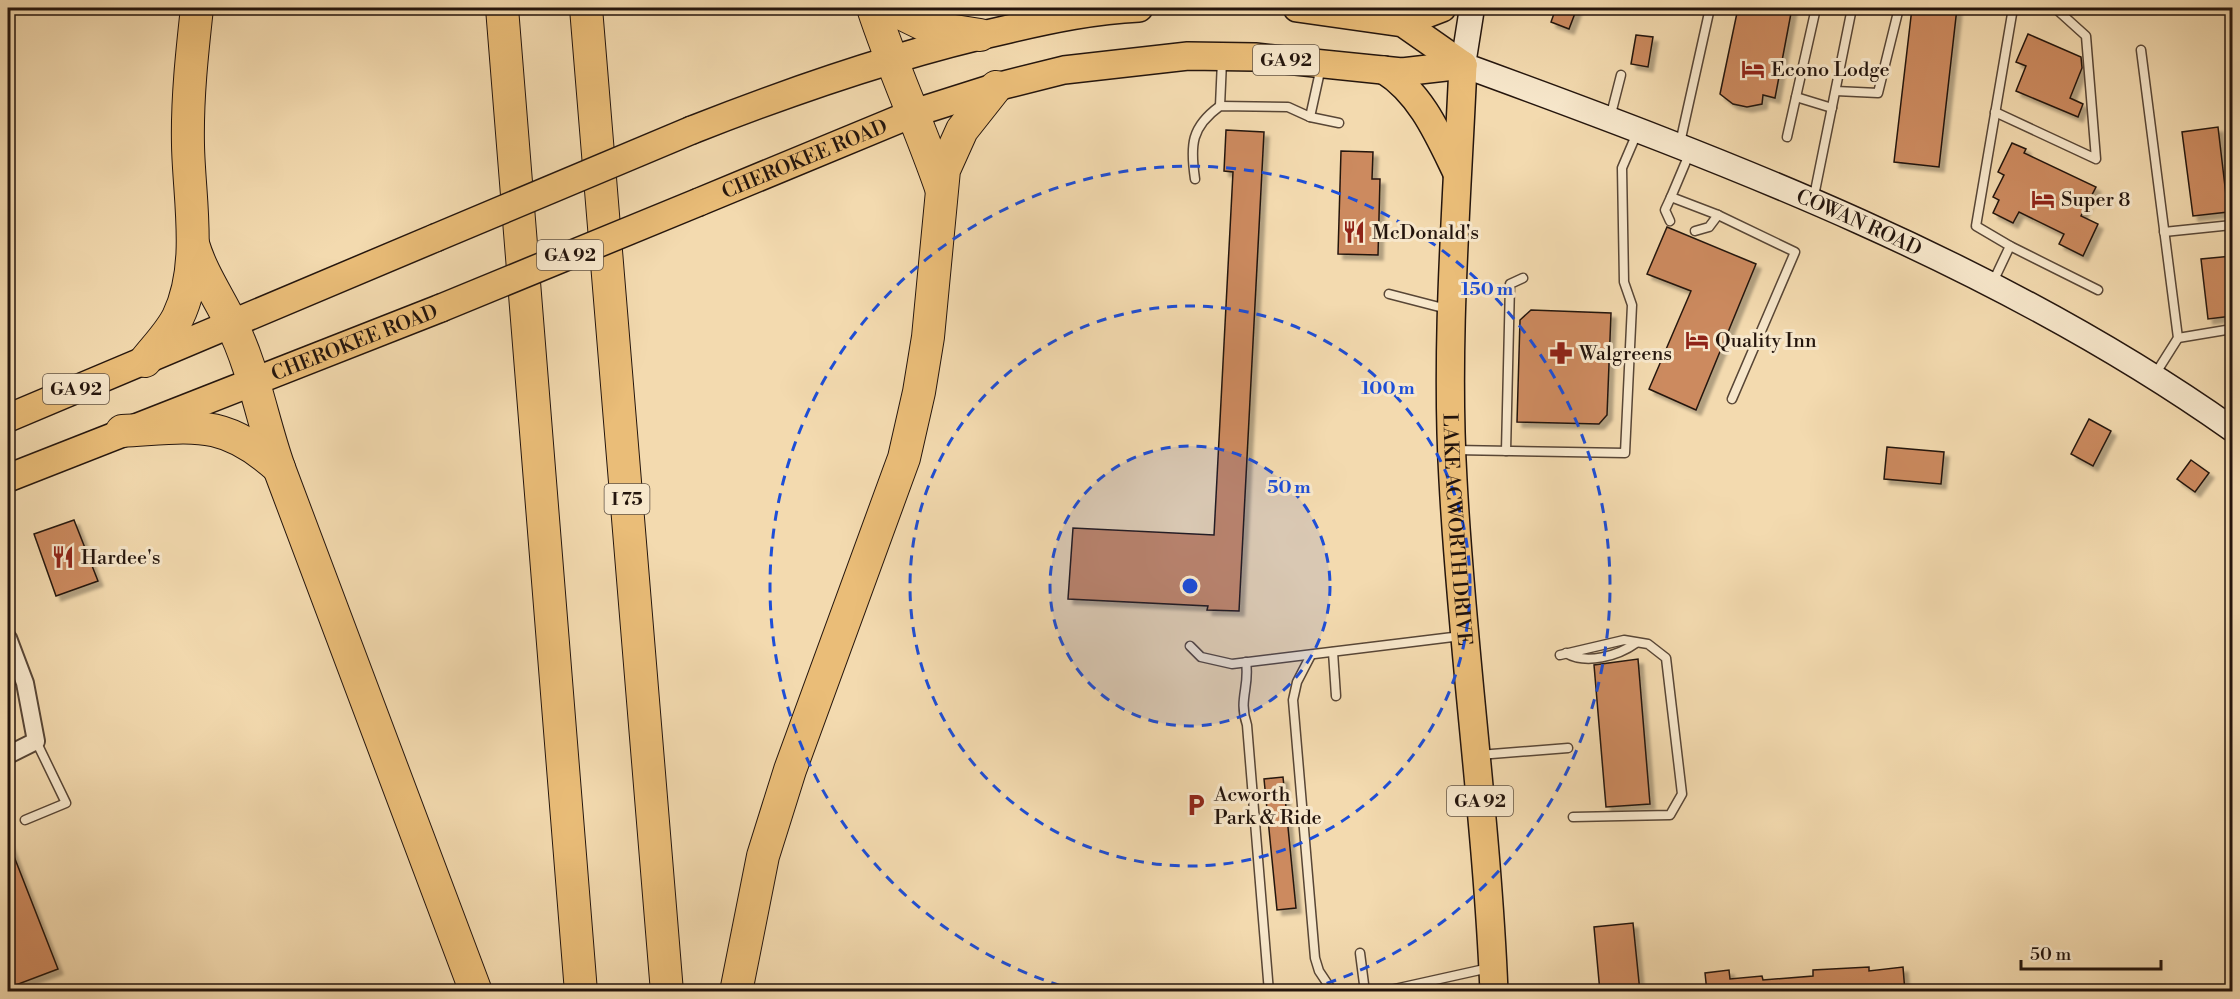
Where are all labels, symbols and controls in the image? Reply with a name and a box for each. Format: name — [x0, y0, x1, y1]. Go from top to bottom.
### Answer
road number: GA 92 — [1253, 45, 1319, 75]
hotel icon: Econo Lodge — [1740, 56, 1766, 82]
place label: Econo Lodge — [1771, 58, 1890, 83]
street label: CHEROKEE ROAD — [718, 114, 892, 205]
street label: COWAN ROAD — [1792, 184, 1925, 262]
hotel icon: Super 8 — [2030, 186, 2056, 212]
place label: Super 8 — [2061, 188, 2131, 213]
restaurant icon: McDonald's — [1341, 219, 1367, 245]
place label: McDonald's — [1372, 221, 1479, 246]
road number: GA 92 — [537, 240, 603, 270]
text: 150 m — [1461, 278, 1514, 301]
street label: CHEROKEE ROAD — [268, 299, 442, 387]
hotel icon: Quality Inn — [1684, 327, 1710, 353]
place label: Quality Inn — [1715, 329, 1817, 354]
pharmacy icon: Walgreens — [1548, 340, 1574, 366]
place label: Walgreens — [1578, 342, 1672, 367]
road number: GA 92 — [43, 374, 109, 404]
text: 100 m — [1361, 377, 1415, 400]
street label: LAKE ACWORTH DRIVE — [1437, 413, 1477, 647]
text: 50 m — [1267, 476, 1311, 499]
road number: I 75 — [604, 484, 650, 514]
restaurant icon: Hardee's — [50, 544, 76, 570]
place label: Hardee's — [81, 546, 160, 571]
centre of rings — [1180, 576, 1200, 596]
place label: Acworth Park & Ride — [1213, 783, 1322, 831]
road number: GA 92 — [1447, 786, 1513, 816]
parking icon: Acworth Park & Ride — [1183, 792, 1209, 818]
scale bar — [2021, 933, 2160, 971]
text: 50 m — [2030, 943, 2072, 966]

